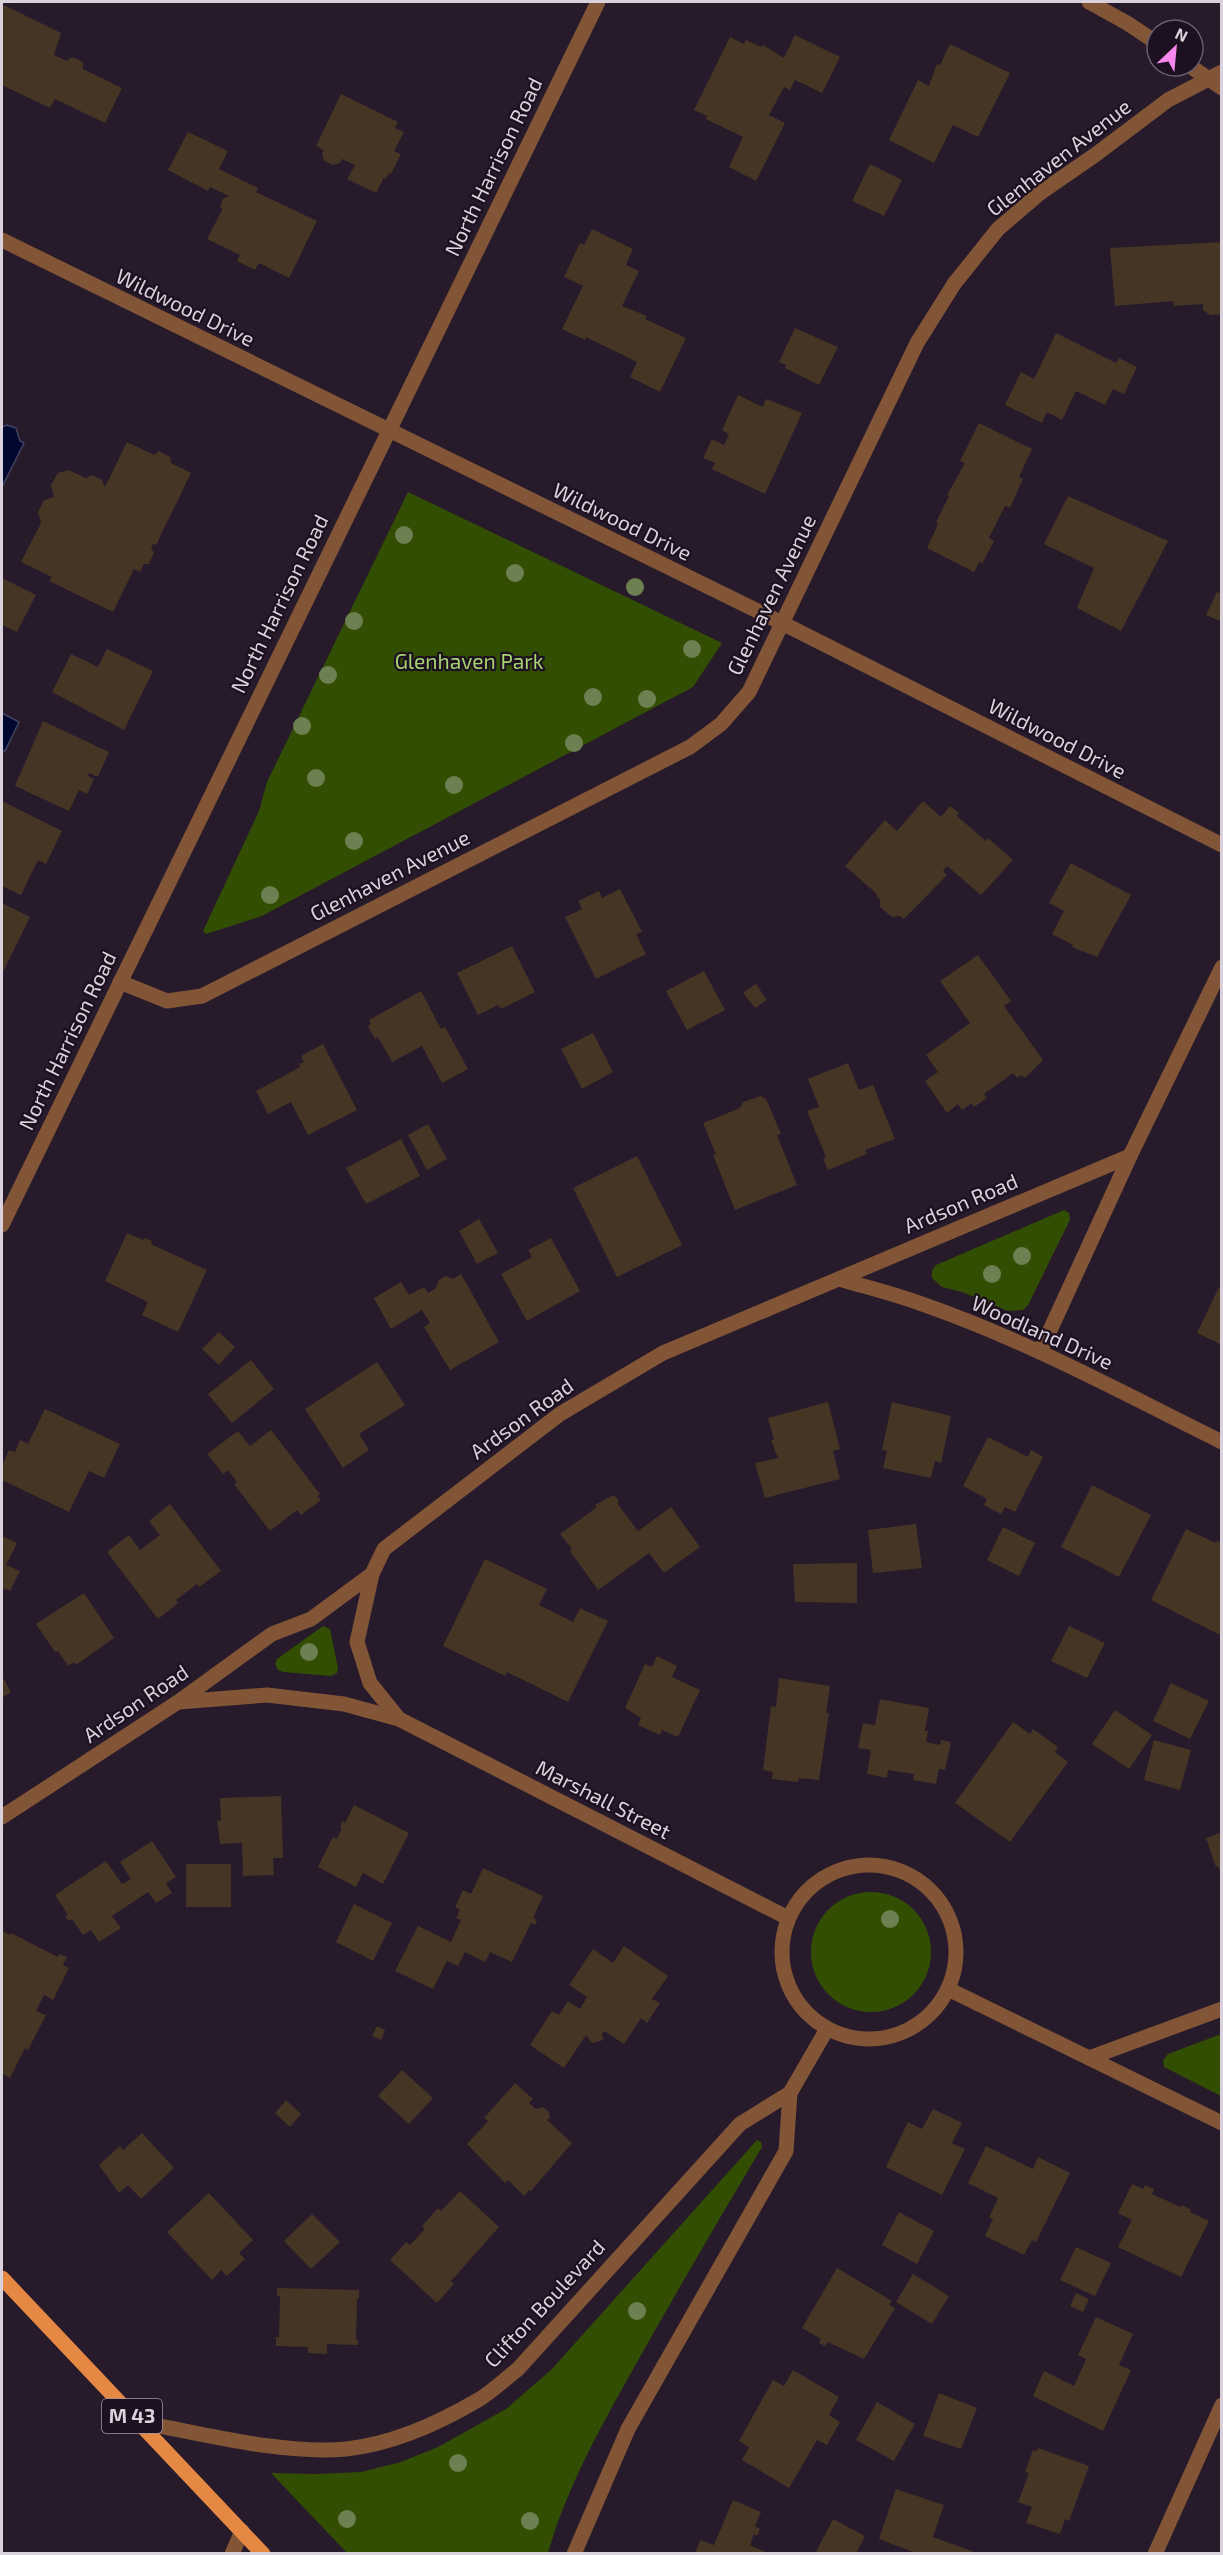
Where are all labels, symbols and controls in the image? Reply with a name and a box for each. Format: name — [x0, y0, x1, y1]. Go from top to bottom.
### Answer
north arrow — [1145, 18, 1205, 78]
text: N — [1172, 23, 1191, 45]
street label: North Harrison Road — [439, 73, 547, 260]
street label: Glenhaven Avenue — [981, 93, 1135, 221]
street label: Wildwood Drive — [112, 262, 259, 351]
street label: Wildwood Drive — [549, 476, 696, 565]
street label: North Harrison Road — [225, 510, 333, 697]
street label: Glenhaven Avenue — [721, 510, 820, 679]
park label: Glenhaven Park — [395, 648, 544, 673]
street label: Wildwood Drive — [985, 692, 1131, 783]
street label: Glenhaven Avenue — [305, 824, 473, 926]
street label: North Harrison Road — [13, 947, 121, 1134]
street label: Ardson Road — [900, 1167, 1021, 1238]
street label: Woodland Drive — [968, 1289, 1117, 1374]
street label: Ardson Road — [465, 1372, 577, 1464]
street label: Ardson Road — [78, 1659, 192, 1747]
street label: Marshall Street — [532, 1754, 675, 1843]
street label: Clifton Boulevard — [478, 2234, 609, 2372]
road number: M 43 — [102, 2399, 162, 2433]

